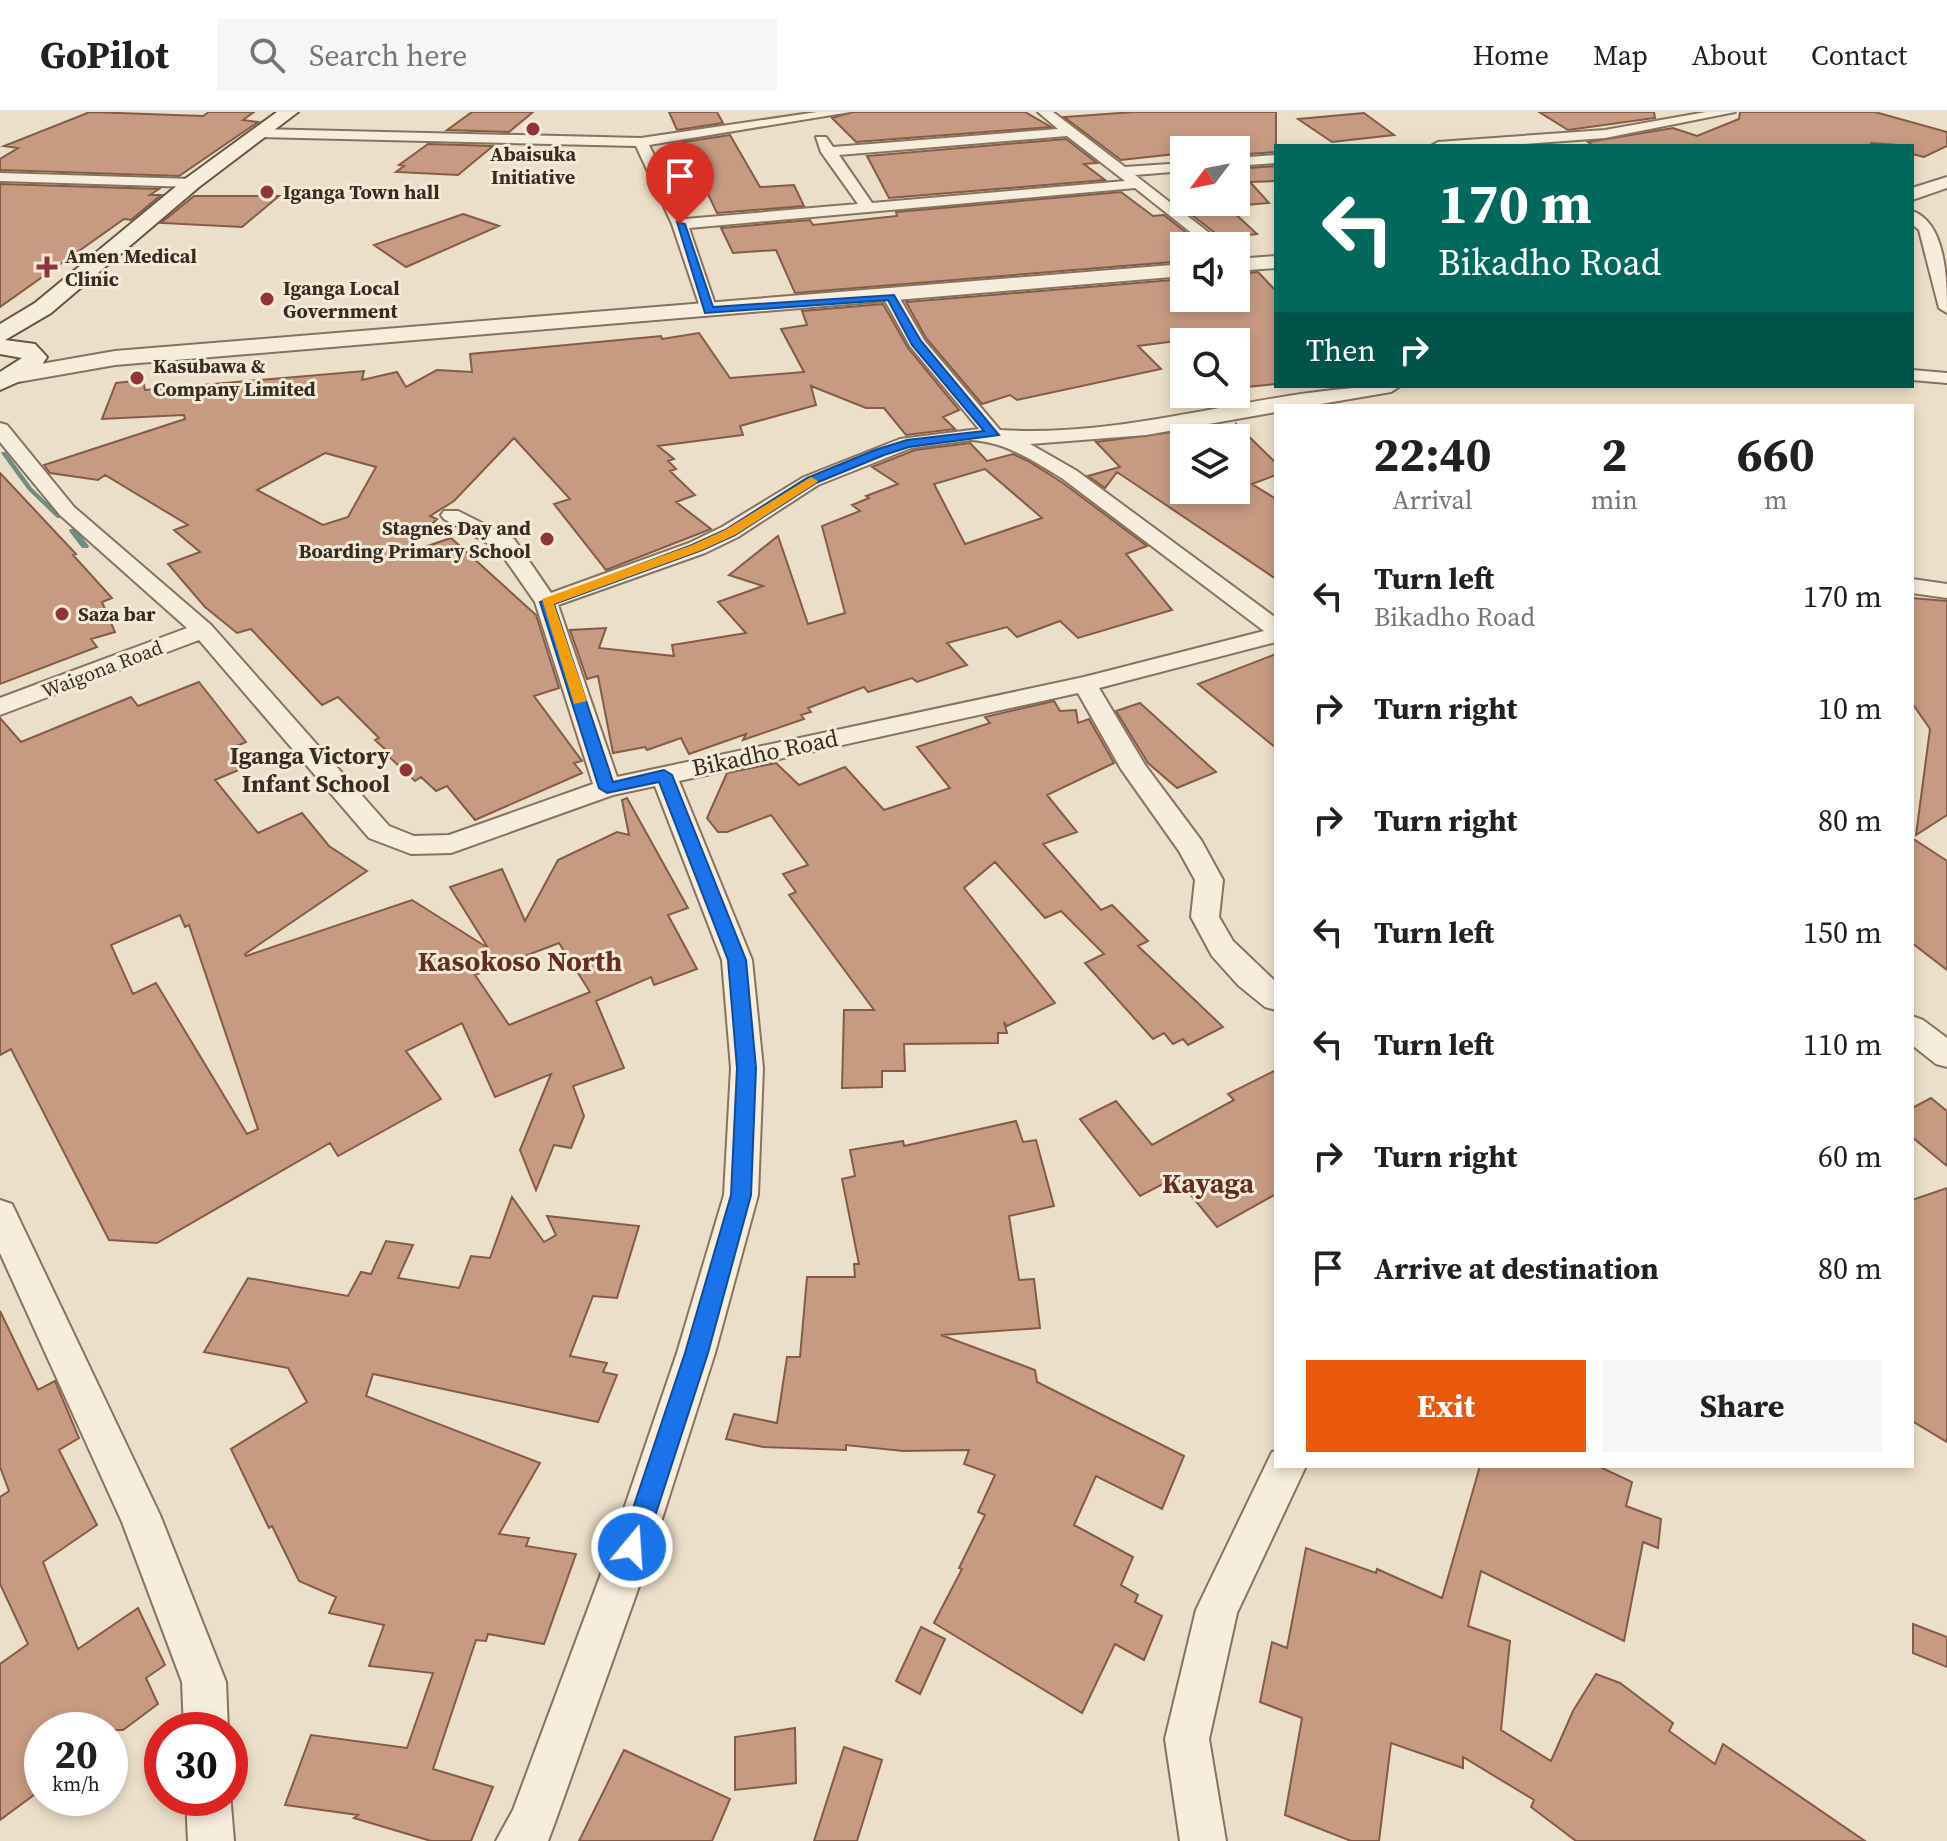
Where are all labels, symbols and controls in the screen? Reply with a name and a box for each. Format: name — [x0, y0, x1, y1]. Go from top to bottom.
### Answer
search box — [217, 19, 777, 91]
text: GoPilot — [40, 29, 169, 81]
icon: search — [245, 33, 289, 77]
text: Search here — [309, 35, 467, 76]
text: Home — [1473, 36, 1549, 74]
text: Map — [1593, 36, 1648, 74]
text: About — [1692, 36, 1767, 74]
text: Contact — [1811, 36, 1907, 74]
marker: Abaisuka Initiative — [524, 120, 542, 138]
north arrow — [1170, 136, 1250, 216]
map controls — [1170, 136, 1250, 504]
place label: Abaisuka Initiative — [490, 140, 576, 191]
pin — [646, 142, 714, 224]
icon: arrive — [658, 154, 702, 198]
text: 170 m — [1438, 165, 1592, 242]
icon: left — [1306, 176, 1410, 280]
place label: Iganga Town hall — [283, 178, 440, 206]
marker: Iganga Town hall — [258, 183, 276, 201]
button: sound — [1170, 232, 1250, 312]
text: Bikadho Road — [1438, 238, 1661, 287]
place label: Amen Medical Clinic — [65, 242, 197, 293]
marker: Amen Medical Clinic — [36, 256, 58, 278]
place label: Iganga Local Government — [283, 274, 400, 325]
marker: Iganga Local Government — [258, 290, 276, 308]
button: search — [1170, 328, 1250, 408]
icon: right — [1392, 328, 1436, 372]
text: Then — [1306, 330, 1376, 371]
place label: Kasubawa & Company Limited — [153, 352, 316, 403]
marker: Kasubawa & Company Limited — [128, 369, 146, 387]
text: 22:40 — [1373, 421, 1492, 487]
text: 2 — [1601, 421, 1627, 487]
text: 660 — [1737, 421, 1815, 487]
button: layers — [1170, 424, 1250, 504]
text: Arrival — [1392, 482, 1473, 518]
text: min — [1591, 482, 1638, 518]
text: m — [1764, 482, 1788, 518]
place label: Stagnes Day and Boarding Primary School — [298, 514, 531, 565]
marker: Stagnes Day and Boarding Primary School — [538, 530, 556, 548]
text: Turn left — [1374, 558, 1494, 599]
icon: left — [1306, 574, 1350, 618]
text: 170 m — [1803, 576, 1882, 617]
text: Bikadho Road — [1374, 599, 1535, 635]
place label: Saza bar — [78, 600, 156, 628]
marker: Saza bar — [53, 605, 71, 623]
street label: Waigona Road — [38, 633, 167, 705]
icon: right — [1306, 686, 1350, 730]
text: Turn right — [1374, 688, 1517, 729]
text: 10 m — [1818, 688, 1882, 729]
street label: Bikadho Road — [689, 721, 841, 784]
place label: Iganga Victory Infant School — [230, 739, 390, 800]
marker: Iganga Victory Infant School — [397, 761, 415, 779]
icon: right — [1306, 798, 1350, 842]
text: Turn right — [1374, 800, 1517, 841]
text: 80 m — [1818, 800, 1882, 841]
icon: left — [1306, 910, 1350, 954]
text: Turn left — [1374, 912, 1494, 953]
text: 150 m — [1803, 912, 1882, 953]
district label: Kasokoso North — [418, 942, 622, 980]
icon: left — [1306, 1022, 1350, 1066]
text: Turn left — [1374, 1024, 1494, 1065]
text: 110 m — [1803, 1024, 1882, 1065]
icon: right — [1306, 1134, 1350, 1178]
text: Turn right — [1374, 1136, 1517, 1177]
text: 60 m — [1818, 1136, 1882, 1177]
district label: Kayaga — [1162, 1164, 1254, 1202]
icon: arrive — [1306, 1246, 1350, 1290]
text: Arrive at destination — [1374, 1248, 1659, 1289]
text: 80 m — [1818, 1248, 1882, 1289]
button: Exit — [1306, 1360, 1586, 1452]
button: Share — [1602, 1360, 1882, 1452]
position arrow — [590, 1505, 674, 1589]
speed limit sign: 30 — [144, 1712, 248, 1816]
text: 20 — [54, 1727, 98, 1781]
text: km/h — [52, 1770, 100, 1798]

